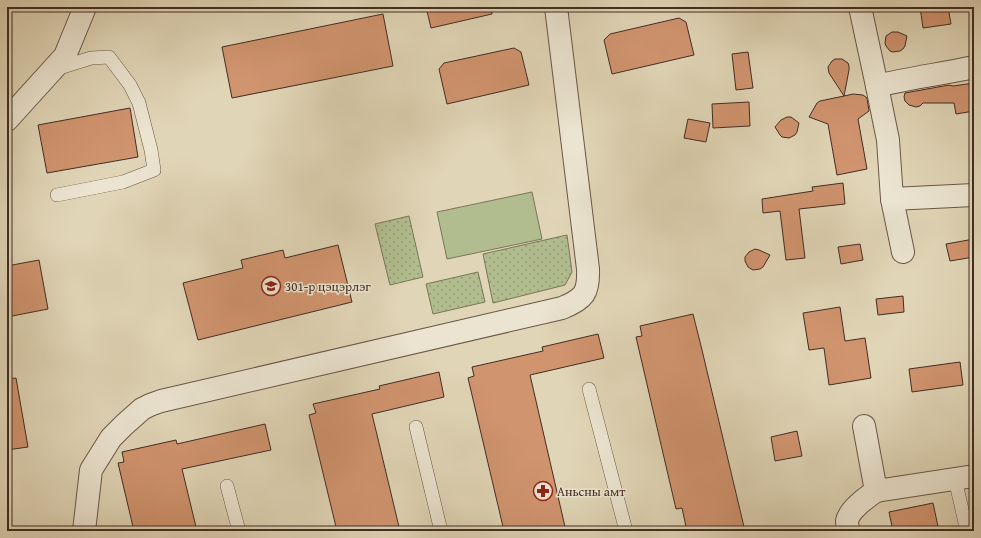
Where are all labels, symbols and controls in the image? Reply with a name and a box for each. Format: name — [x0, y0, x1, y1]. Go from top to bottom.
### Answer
school or university icon: 301-р цэцэрлэг — [260, 275, 282, 297]
place label: 301-р цэцэрлэг — [285, 277, 371, 296]
pharmacy icon: Аньсны амт — [532, 480, 554, 502]
place label: Аньсны амт — [557, 482, 626, 501]

